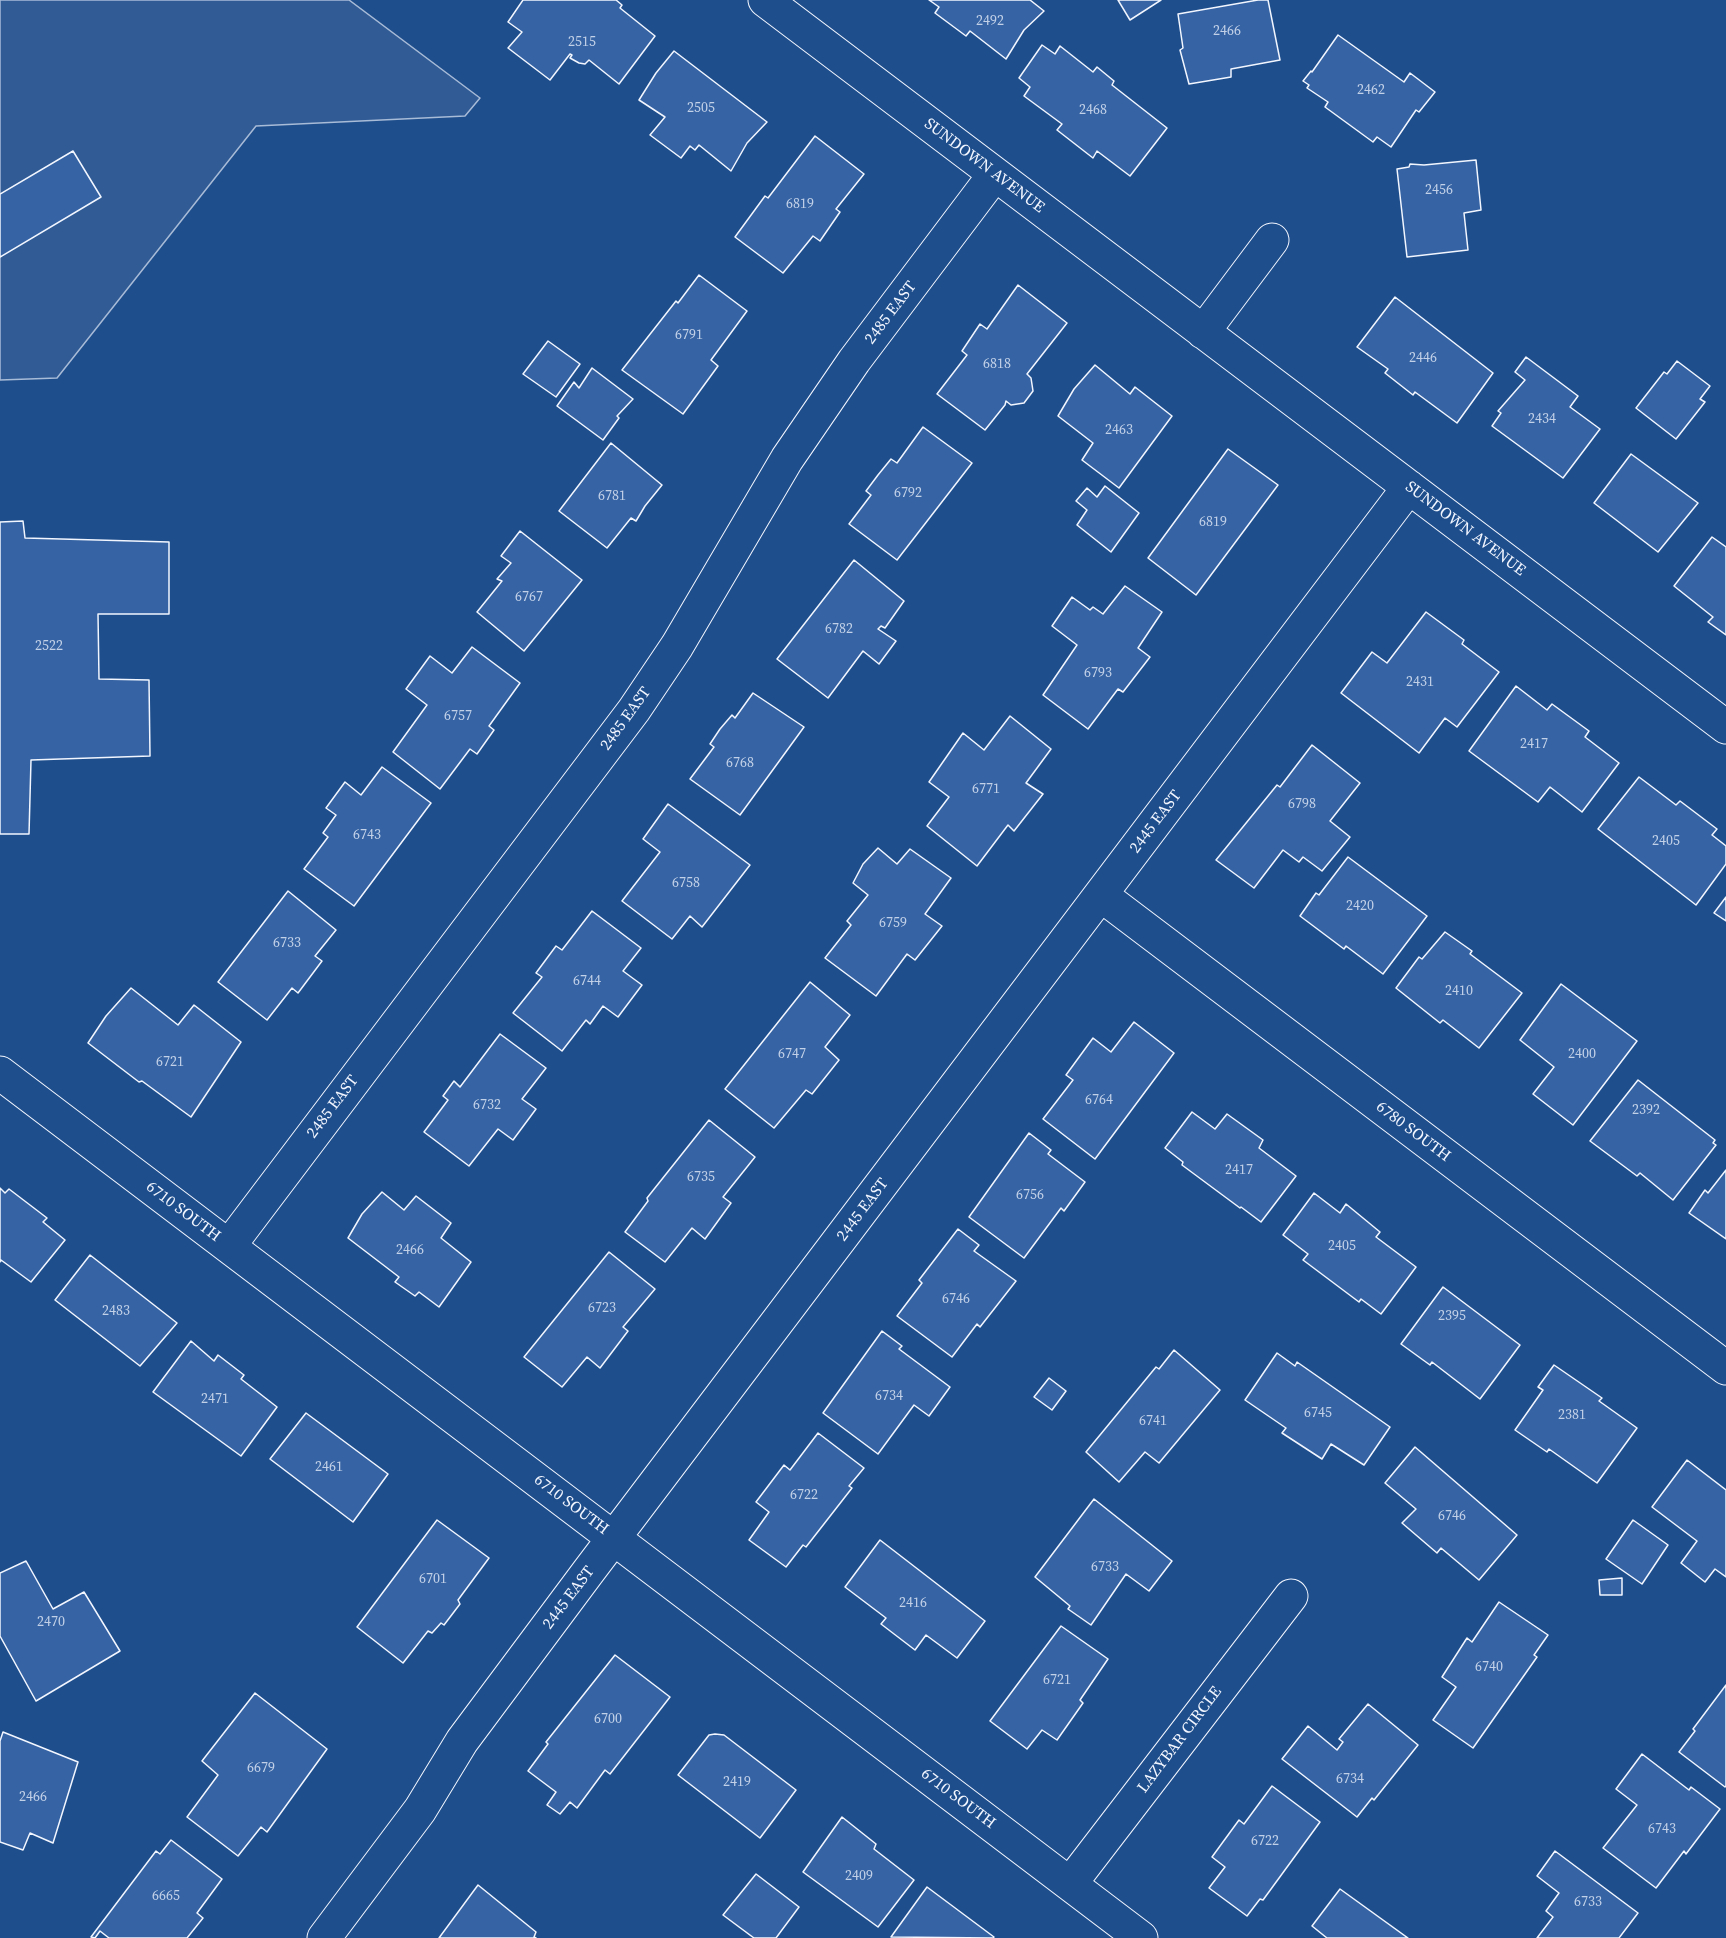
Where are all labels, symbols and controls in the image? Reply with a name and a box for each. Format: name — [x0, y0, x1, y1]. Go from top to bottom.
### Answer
house number: 2492 — [976, 13, 1004, 29]
house number: 2466 — [1213, 23, 1241, 39]
house number: 2515 — [568, 34, 596, 50]
house number: 2462 — [1357, 82, 1385, 98]
house number: 2505 — [687, 100, 715, 116]
house number: 2468 — [1079, 102, 1107, 118]
street label: SUNDOWN AVENUE — [920, 115, 1048, 217]
house number: 2456 — [1425, 182, 1453, 198]
house number: 6819 — [786, 196, 814, 212]
street label: 2485 EAST — [861, 278, 921, 348]
house number: 6791 — [675, 327, 703, 343]
house number: 2446 — [1409, 350, 1437, 366]
house number: 6818 — [983, 356, 1011, 372]
house number: 2434 — [1528, 411, 1556, 427]
house number: 2463 — [1105, 422, 1133, 438]
street label: SUNDOWN AVENUE — [1401, 478, 1529, 580]
house number: 6792 — [894, 485, 922, 501]
house number: 6781 — [598, 488, 626, 504]
house number: 6819 — [1199, 514, 1227, 530]
house number: 6767 — [515, 589, 543, 605]
house number: 6782 — [825, 621, 853, 637]
house number: 2522 — [35, 638, 63, 654]
house number: 6793 — [1084, 665, 1112, 681]
house number: 2431 — [1406, 674, 1434, 690]
street label: 2485 EAST — [597, 684, 655, 754]
house number: 6757 — [444, 708, 472, 724]
house number: 2417 — [1520, 736, 1548, 752]
house number: 6768 — [726, 755, 754, 771]
house number: 6771 — [972, 781, 1000, 797]
street label: 2445 EAST — [1126, 787, 1186, 857]
house number: 6798 — [1288, 796, 1316, 812]
house number: 6743 — [353, 827, 381, 843]
house number: 2405 — [1652, 833, 1680, 849]
house number: 6758 — [672, 875, 700, 891]
house number: 2420 — [1346, 898, 1374, 914]
house number: 6759 — [879, 915, 907, 931]
house number: 6733 — [273, 935, 301, 951]
house number: 6744 — [573, 973, 601, 989]
house number: 2410 — [1445, 983, 1473, 999]
house number: 6747 — [778, 1046, 806, 1062]
house number: 2400 — [1568, 1046, 1596, 1062]
house number: 6721 — [156, 1054, 184, 1070]
street label: 2485 EAST — [303, 1072, 363, 1142]
house number: 6764 — [1085, 1092, 1113, 1108]
house number: 6732 — [473, 1097, 501, 1113]
street label: 6780 SOUTH — [1372, 1098, 1454, 1166]
house number: 2392 — [1632, 1102, 1660, 1118]
house number: 2417 — [1225, 1162, 1253, 1178]
house number: 6735 — [687, 1169, 715, 1185]
street label: 2445 EAST — [833, 1175, 893, 1245]
street label: 6710 SOUTH — [142, 1178, 224, 1246]
house number: 6756 — [1016, 1187, 1044, 1203]
house number: 2405 — [1328, 1238, 1356, 1254]
house number: 2466 — [396, 1242, 424, 1258]
house number: 6746 — [942, 1291, 970, 1307]
house number: 6723 — [588, 1300, 616, 1316]
house number: 2483 — [102, 1303, 130, 1319]
house number: 2395 — [1438, 1308, 1466, 1324]
house number: 6734 — [875, 1388, 903, 1404]
house number: 2471 — [201, 1391, 229, 1407]
house number: 6745 — [1304, 1405, 1332, 1421]
house number: 2381 — [1558, 1407, 1586, 1423]
house number: 6741 — [1139, 1413, 1167, 1429]
house number: 2461 — [315, 1459, 343, 1475]
street label: 6710 SOUTH — [530, 1471, 612, 1539]
house number: 6722 — [790, 1487, 818, 1503]
house number: 6746 — [1438, 1508, 1466, 1524]
house number: 6733 — [1091, 1559, 1119, 1575]
street label: 2445 EAST — [539, 1563, 599, 1633]
house number: 6701 — [419, 1571, 447, 1587]
house number: 2416 — [899, 1595, 927, 1611]
house number: 2470 — [37, 1614, 65, 1630]
house number: 6740 — [1475, 1659, 1503, 1675]
house number: 6721 — [1043, 1672, 1071, 1688]
street label: LAZYBAR CIRCLE — [1134, 1683, 1226, 1797]
house number: 6700 — [594, 1711, 622, 1727]
house number: 6679 — [247, 1760, 275, 1776]
street label: 6710 SOUTH — [917, 1765, 999, 1833]
house number: 6734 — [1336, 1771, 1364, 1787]
house number: 2419 — [723, 1774, 751, 1790]
house number: 2466 — [19, 1789, 47, 1805]
house number: 6743 — [1648, 1821, 1676, 1837]
house number: 6722 — [1251, 1833, 1279, 1849]
house number: 2409 — [845, 1868, 873, 1884]
house number: 6665 — [152, 1888, 180, 1904]
house number: 6733 — [1574, 1894, 1602, 1910]

